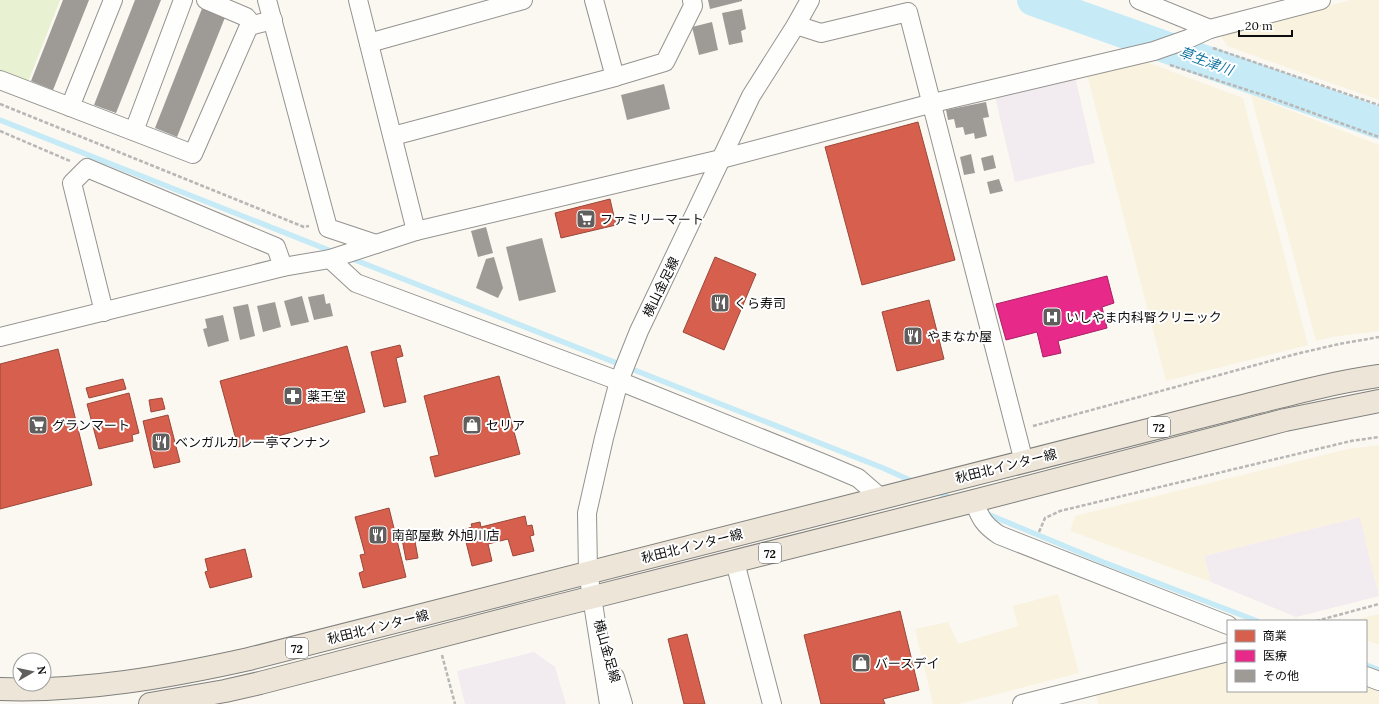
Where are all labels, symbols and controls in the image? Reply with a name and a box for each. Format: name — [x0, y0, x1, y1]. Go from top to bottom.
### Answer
scale bar — [1239, 12, 1292, 38]
text: 20 m — [1245, 18, 1273, 33]
water label: 草生津川 — [1177, 43, 1237, 80]
supermarket icon: ファミリーマート — [575, 208, 597, 230]
place label: ファミリーマート — [600, 211, 704, 228]
street label: 横山金足線 — [639, 254, 683, 320]
restaurant icon: くら寿司 — [709, 292, 731, 314]
place label: くら寿司 — [734, 295, 786, 312]
hospital icon: いしやま内科腎クリニック — [1041, 306, 1063, 328]
place label: いしやま内科腎クリニック — [1066, 309, 1222, 326]
restaurant icon: やまなか屋 — [902, 325, 924, 347]
place label: やまなか屋 — [927, 328, 992, 345]
pharmacy icon: 薬王堂 — [282, 385, 304, 407]
place label: 薬王堂 — [307, 388, 346, 405]
supermarket icon: グランマート — [27, 414, 49, 436]
shop icon: セリア — [461, 414, 483, 436]
place label: グランマート — [52, 417, 130, 434]
place label: セリア — [486, 417, 525, 434]
road number: 72 — [1148, 417, 1170, 437]
restaurant icon: ベンガルカレー亭マンナン — [150, 431, 172, 453]
place label: ベンガルカレー亭マンナン — [175, 434, 331, 451]
street label: 秋田北インター線 — [953, 445, 1059, 487]
restaurant icon: 南部屋敷 外旭川店 — [367, 524, 389, 546]
street label: 秋田北インター線 — [639, 525, 745, 567]
place label: 南部屋敷 外旭川店 — [392, 527, 499, 544]
road number: 72 — [759, 543, 781, 563]
street label: 秋田北インター線 — [325, 606, 431, 648]
street label: 横山金足線 — [590, 617, 624, 685]
legend — [1227, 620, 1367, 692]
text: 商業 — [1263, 628, 1287, 643]
road number: 72 — [286, 638, 308, 658]
text: 医療 — [1263, 648, 1287, 663]
north arrow — [12, 652, 52, 692]
shop icon: バースデイ — [850, 652, 872, 674]
place label: バースデイ — [875, 655, 939, 672]
text: N — [34, 665, 50, 676]
text: その他 — [1263, 668, 1299, 683]

